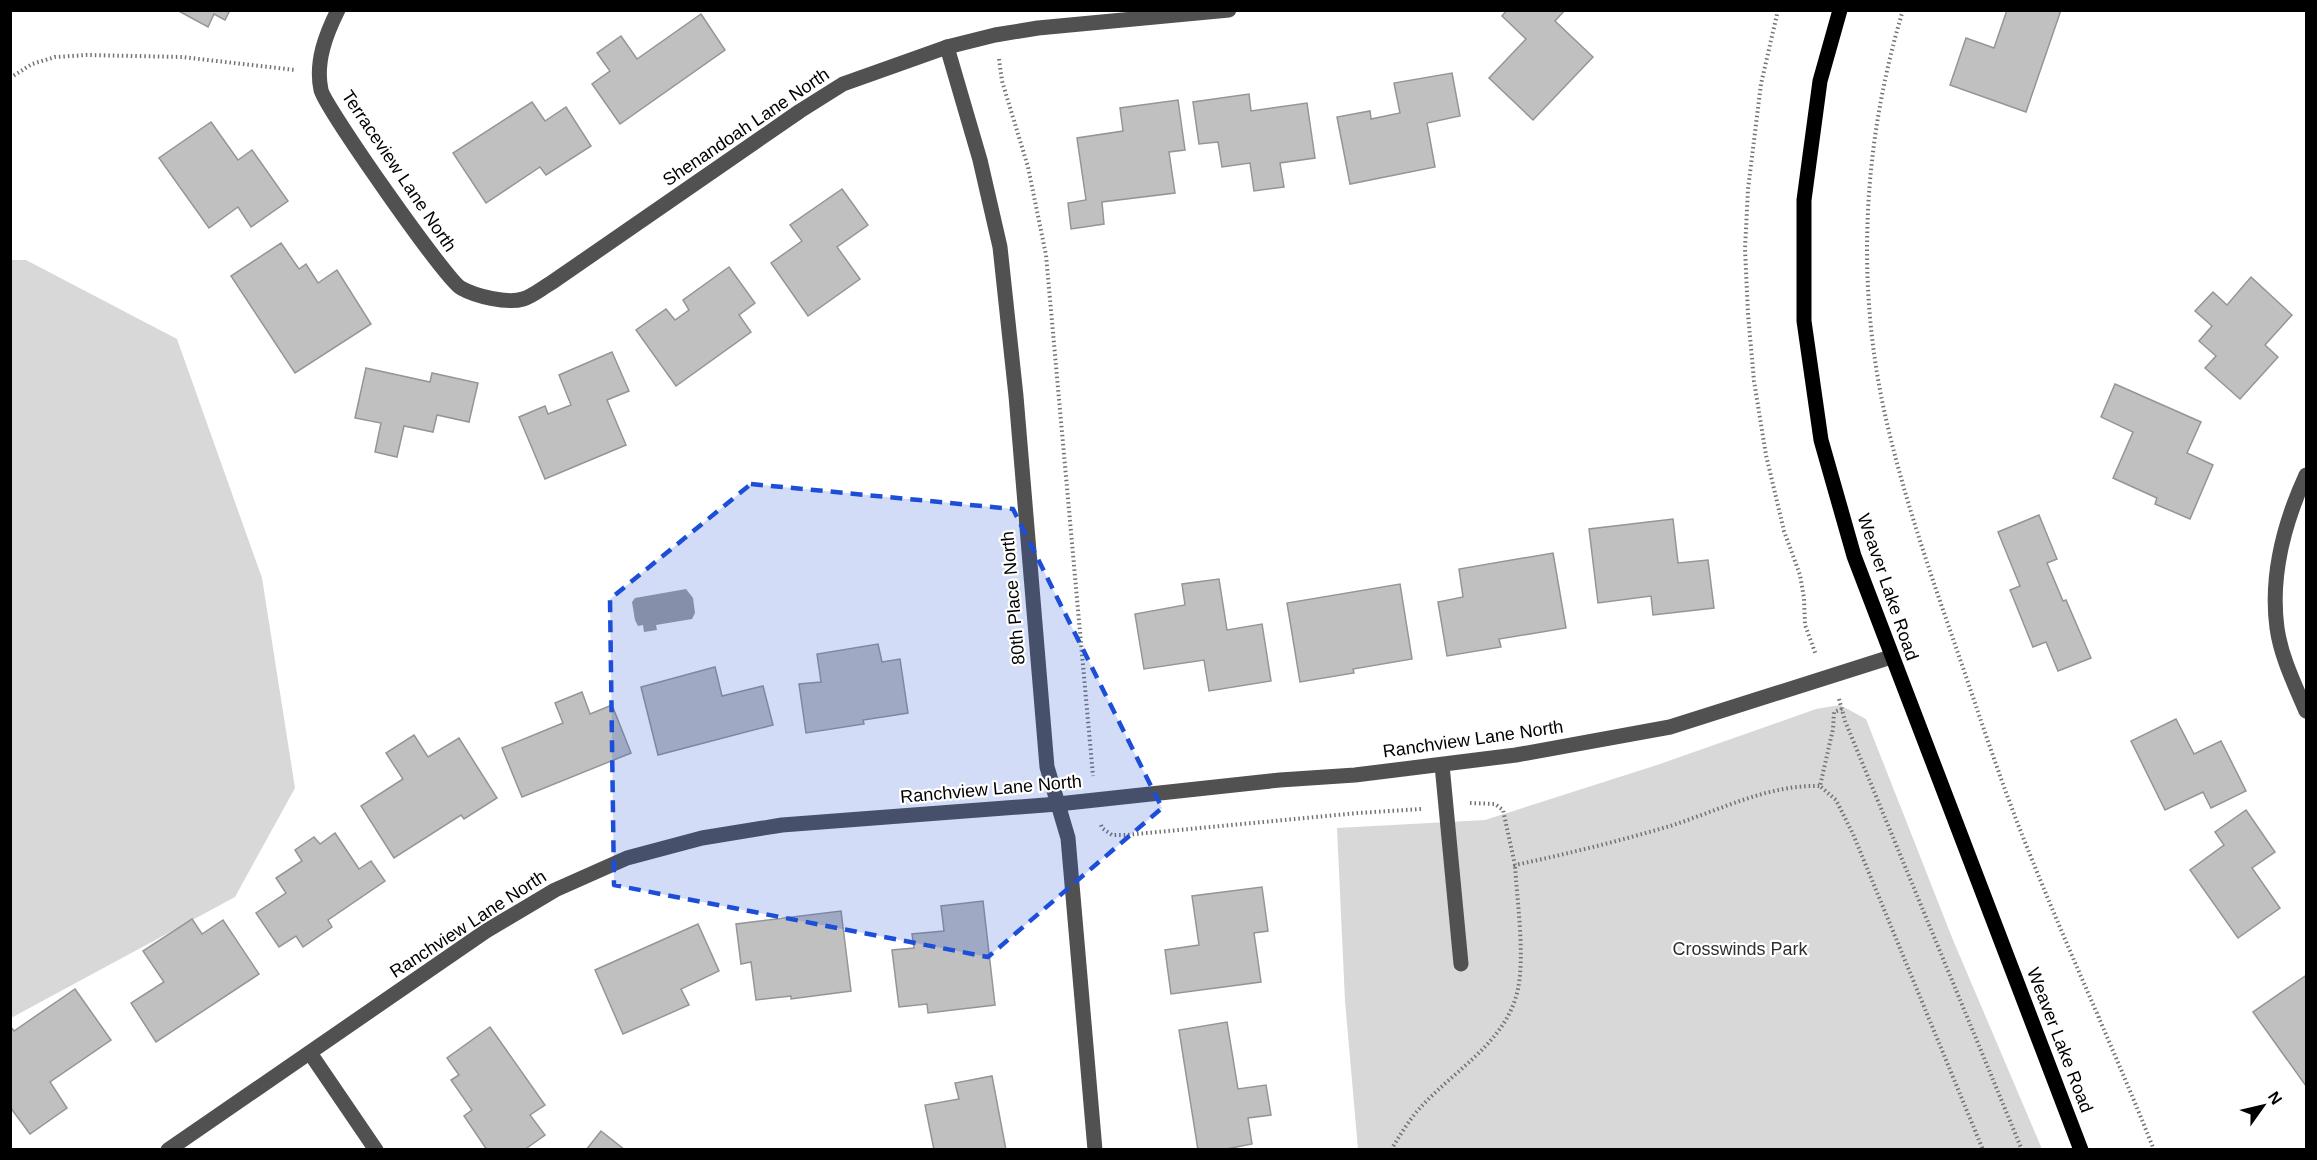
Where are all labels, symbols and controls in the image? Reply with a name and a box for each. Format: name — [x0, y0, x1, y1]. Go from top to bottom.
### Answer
street label: Shenandoah Lane North — [659, 64, 833, 190]
street label: Terraceview Lane North — [338, 87, 460, 255]
street label: Weaver Lake Road — [1854, 511, 1922, 663]
street label: 80th Place North — [997, 530, 1029, 666]
street label: Ranchview Lane North — [1381, 716, 1565, 762]
street label: Ranchview Lane North — [899, 771, 1083, 807]
street label: Ranchview Lane North — [386, 866, 550, 982]
park label: Crosswinds Park — [1672, 939, 1809, 959]
street label: Weaver Lake Road — [2023, 965, 2097, 1115]
north arrow — [2233, 1076, 2293, 1136]
text: N — [2265, 1088, 2285, 1107]

